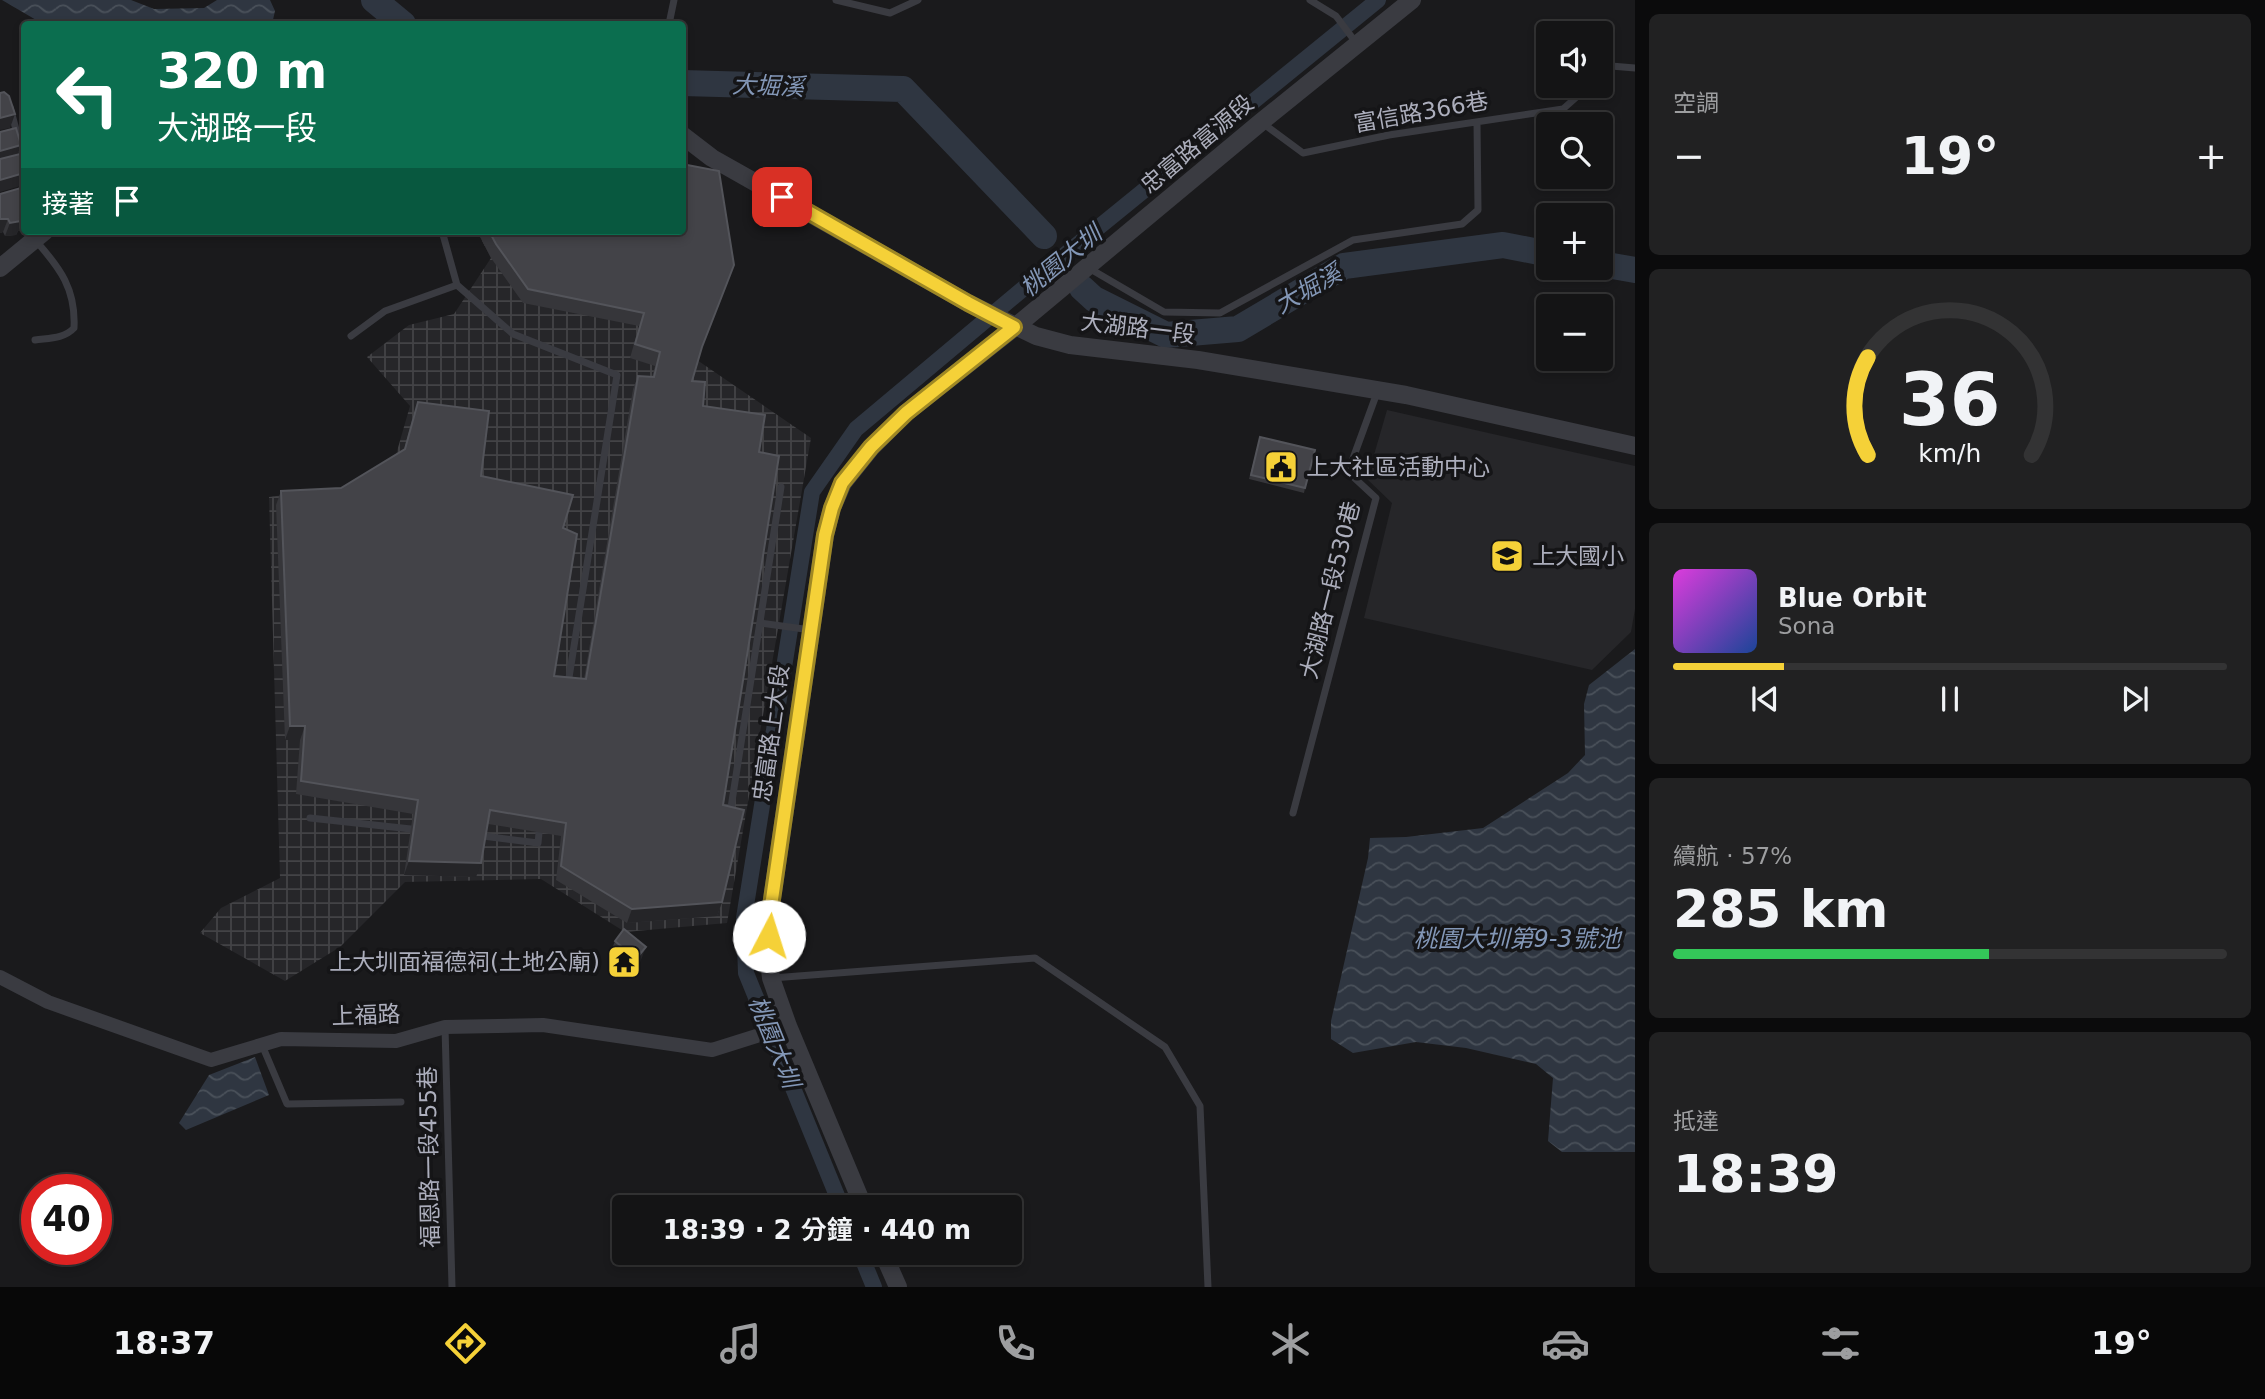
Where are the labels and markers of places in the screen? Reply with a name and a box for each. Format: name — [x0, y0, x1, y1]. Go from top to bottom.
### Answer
pin — [752, 167, 812, 227]
public building icon: 上大社區活動中心 — [1262, 448, 1300, 486]
place label: 上大社區活動中心 — [1306, 454, 1490, 480]
school or university icon: 上大國小 — [1488, 537, 1526, 575]
place label: 上大國小 — [1532, 543, 1624, 569]
temple icon: 上大圳面福德祠(土地公廟) — [605, 943, 643, 981]
place label: 上大圳面福德祠(土地公廟) — [329, 949, 600, 975]

